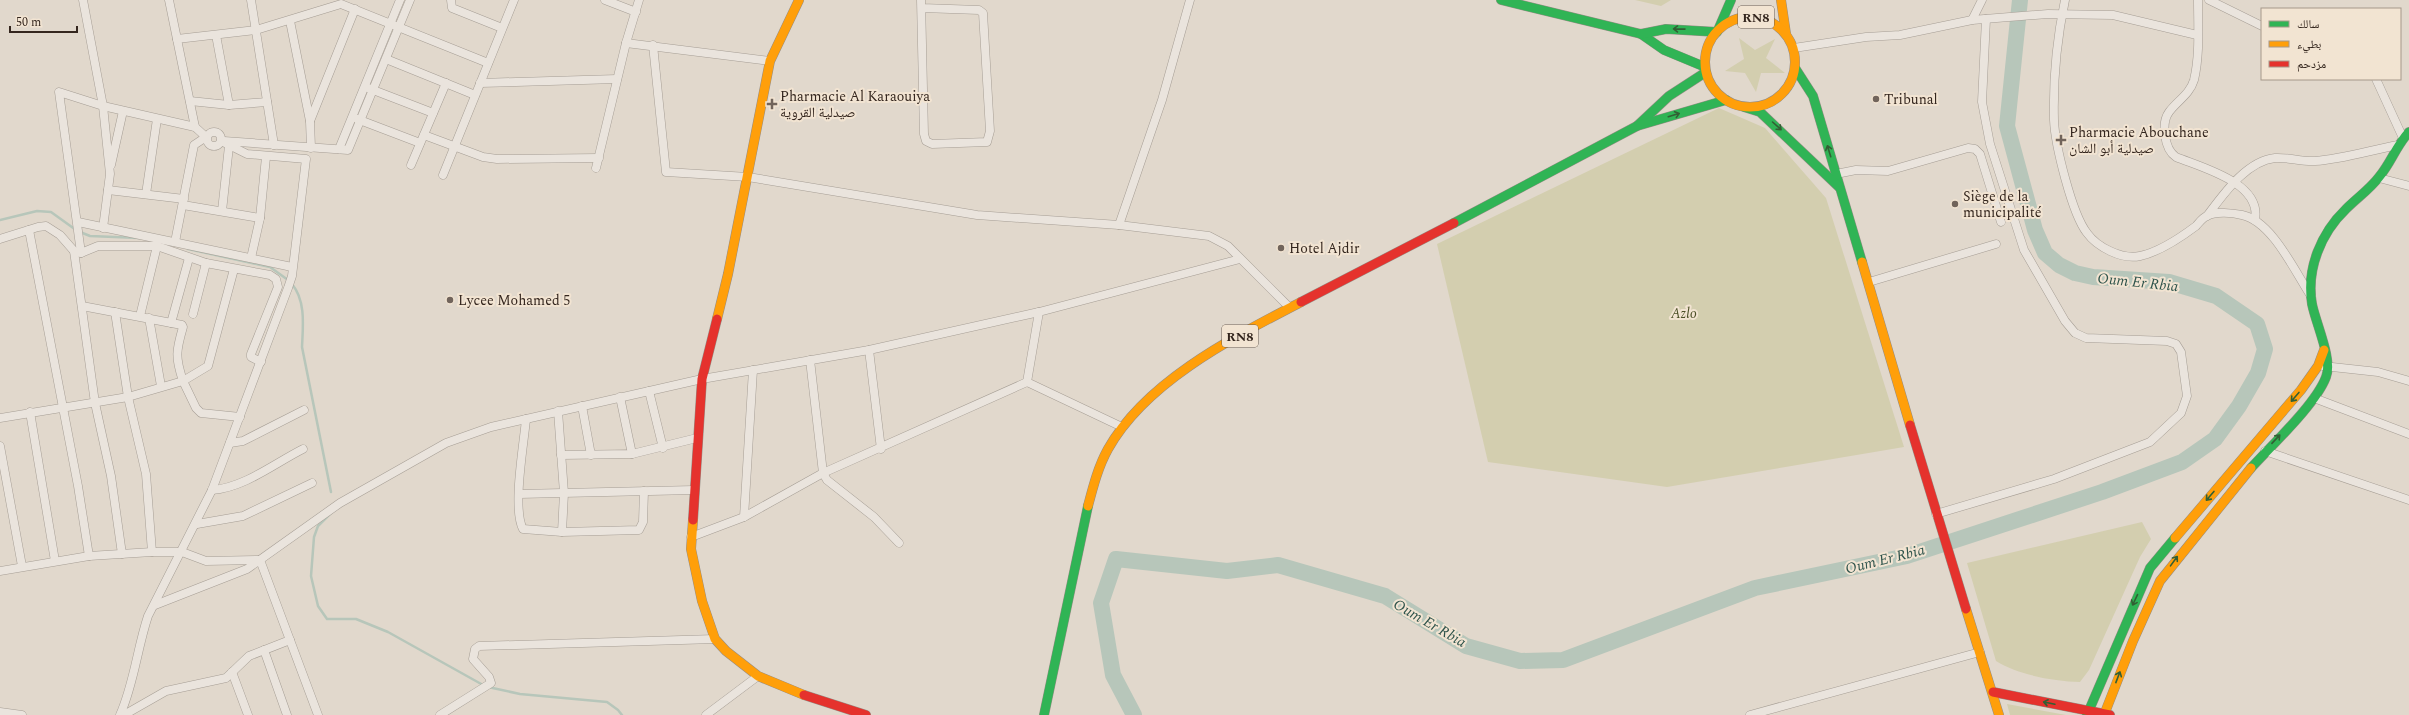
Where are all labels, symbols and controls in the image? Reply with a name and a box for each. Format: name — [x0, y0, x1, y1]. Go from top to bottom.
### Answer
road number: RN8 — [1738, 6, 1774, 28]
scale bar — [10, 8, 77, 34]
legend — [2261, 8, 2401, 80]
text: 50 m — [16, 13, 41, 32]
text: سالك — [2297, 15, 2319, 34]
one-way arrow — [1673, 25, 1686, 33]
text: بطيء — [2297, 35, 2321, 54]
text: مزدحم — [2297, 55, 2326, 74]
place label: Pharmacie Al Karaouiya صيدلية القروية — [780, 86, 930, 123]
place label: Tribunal — [1884, 89, 1938, 110]
marker: Tribunal — [1871, 94, 1881, 104]
marker: Pharmacie Al Karaouiya صيدلية القروية — [767, 99, 777, 109]
one-way arrow — [1667, 111, 1680, 118]
one-way arrow — [1772, 122, 1782, 131]
place label: Pharmacie Abouchane صيدلية أبو الشان — [2069, 122, 2209, 159]
marker: Pharmacie Abouchane صيدلية أبو الشان — [2056, 135, 2066, 145]
one-way arrow — [1825, 145, 1832, 158]
place label: Siège de la municipalité — [1963, 186, 2042, 223]
marker: Siège de la municipalité — [1950, 199, 1960, 209]
place label: Hotel Ajdir — [1289, 238, 1360, 259]
marker: Hotel Ajdir — [1276, 243, 1286, 253]
water label: Oum Er Rbia — [2096, 267, 2180, 298]
place label: Lycee Mohamed 5 — [458, 290, 570, 311]
marker: Lycee Mohamed 5 — [445, 295, 455, 305]
park label: Azlo — [1670, 303, 1697, 324]
road number: RN8 — [1222, 325, 1258, 347]
one-way arrow — [2290, 392, 2299, 402]
one-way arrow — [2271, 434, 2280, 445]
one-way arrow — [2206, 490, 2215, 501]
water label: Oum Er Rbia — [1843, 538, 1928, 580]
one-way arrow — [2170, 555, 2179, 566]
water label: Oum Er Rbia — [1389, 593, 1471, 654]
one-way arrow — [2130, 594, 2138, 606]
one-way arrow — [2115, 672, 2123, 684]
one-way arrow — [2042, 699, 2055, 707]

